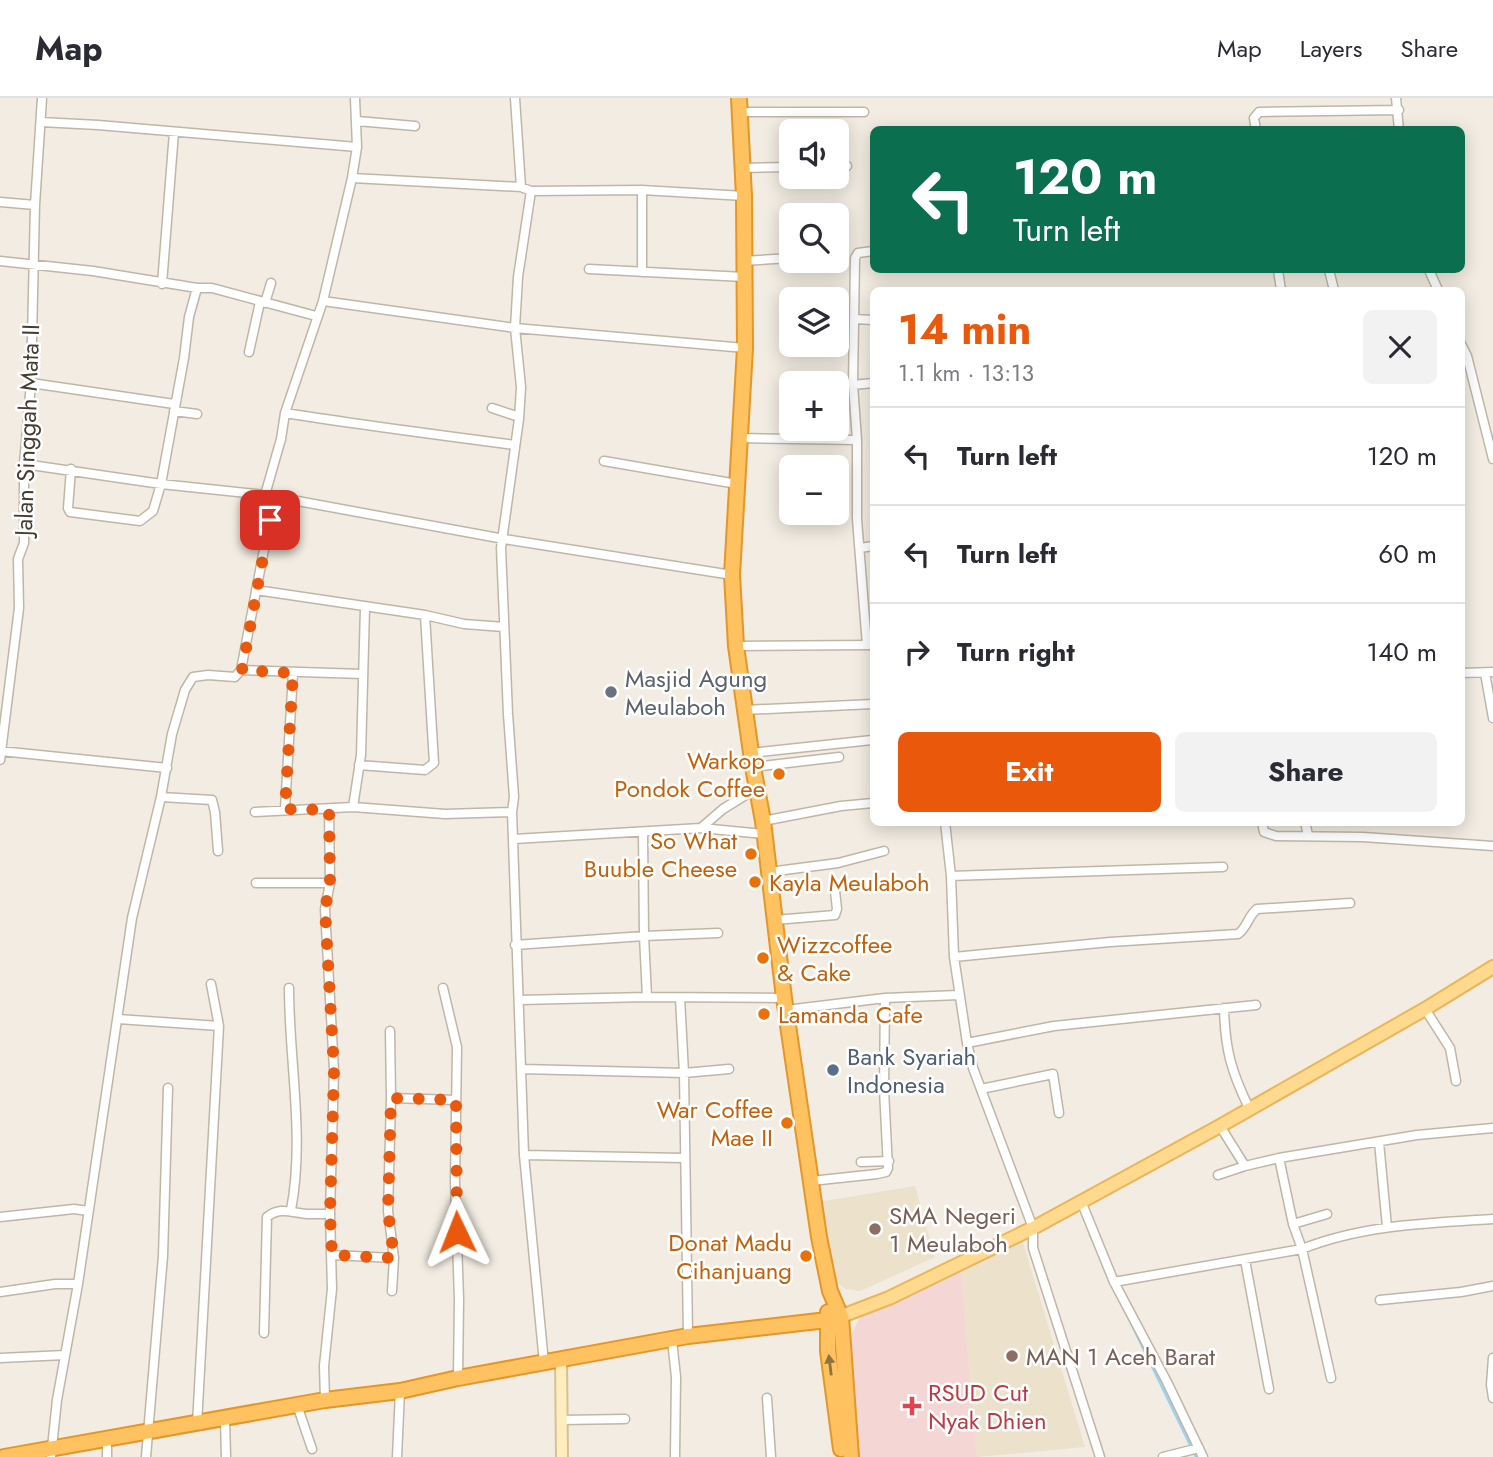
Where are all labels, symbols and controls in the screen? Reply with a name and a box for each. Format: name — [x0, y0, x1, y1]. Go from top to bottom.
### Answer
text: Map — [35, 25, 103, 72]
text: Map — [1217, 31, 1262, 66]
text: Layers — [1300, 31, 1362, 66]
text: Share — [1400, 31, 1458, 66]
map controls — [779, 119, 849, 525]
button: sound — [779, 119, 849, 189]
text: 120 m — [1013, 142, 1157, 212]
icon: left — [898, 154, 989, 245]
button: search — [779, 203, 849, 273]
text: Turn left — [1013, 207, 1120, 253]
button: layers — [779, 287, 849, 357]
text: 14 min — [898, 299, 1031, 360]
button: close — [1363, 310, 1437, 384]
street label: Jalan Singgah Mata II — [6, 323, 48, 540]
text: 1.1 km · 13:13 — [898, 356, 1034, 390]
button: + — [779, 371, 849, 441]
icon: left — [898, 437, 936, 475]
text: Turn left — [957, 437, 1057, 475]
text: 120 m — [1367, 437, 1437, 475]
button: − — [779, 455, 849, 525]
pin — [240, 490, 300, 550]
icon: arrive — [251, 501, 289, 539]
icon: left — [898, 535, 936, 573]
text: Turn left — [957, 535, 1057, 573]
text: 60 m — [1378, 535, 1437, 573]
icon: right — [898, 633, 936, 671]
text: Turn right — [957, 633, 1075, 671]
text: 140 m — [1366, 633, 1437, 671]
place label: Masjid Agung Meulaboh — [625, 661, 767, 724]
marker: Masjid Agung Meulaboh — [603, 684, 619, 700]
button: Exit — [898, 732, 1161, 812]
button: Share — [1175, 732, 1437, 812]
place label: Warkop Pondok Coffee — [614, 743, 765, 806]
marker: Warkop Pondok Coffee — [771, 766, 787, 782]
place label: So What Buuble Cheese — [584, 823, 737, 886]
marker: So What Buuble Cheese — [743, 846, 759, 862]
place label: Kayla Meulaboh — [769, 865, 930, 900]
marker: Kayla Meulaboh — [747, 874, 763, 890]
place label: Wizzcoffee & Cake — [777, 927, 892, 990]
marker: Wizzcoffee & Cake — [755, 950, 771, 966]
place label: Lamanda Cafe — [778, 997, 923, 1032]
marker: Lamanda Cafe — [756, 1006, 772, 1022]
place label: Bank Syariah Indonesia — [847, 1039, 976, 1102]
marker: Bank Syariah Indonesia — [825, 1062, 841, 1078]
place label: War Coffee Mae II — [657, 1092, 773, 1155]
marker: War Coffee Mae II — [779, 1115, 795, 1131]
position arrow — [420, 1195, 494, 1269]
place label: SMA Negeri 1 Meulaboh — [889, 1198, 1016, 1261]
marker: SMA Negeri 1 Meulaboh — [867, 1221, 883, 1237]
place label: Donat Madu Cihanjuang — [668, 1225, 792, 1288]
marker: Donat Madu Cihanjuang — [798, 1248, 814, 1264]
place label: MAN 1 Aceh Barat — [1026, 1339, 1215, 1374]
marker: MAN 1 Aceh Barat — [1004, 1348, 1020, 1364]
one-way arrow — [824, 1354, 835, 1376]
place label: RSUD Cut Nyak Dhien — [928, 1375, 1047, 1438]
marker: RSUD Cut Nyak Dhien — [902, 1396, 922, 1416]

